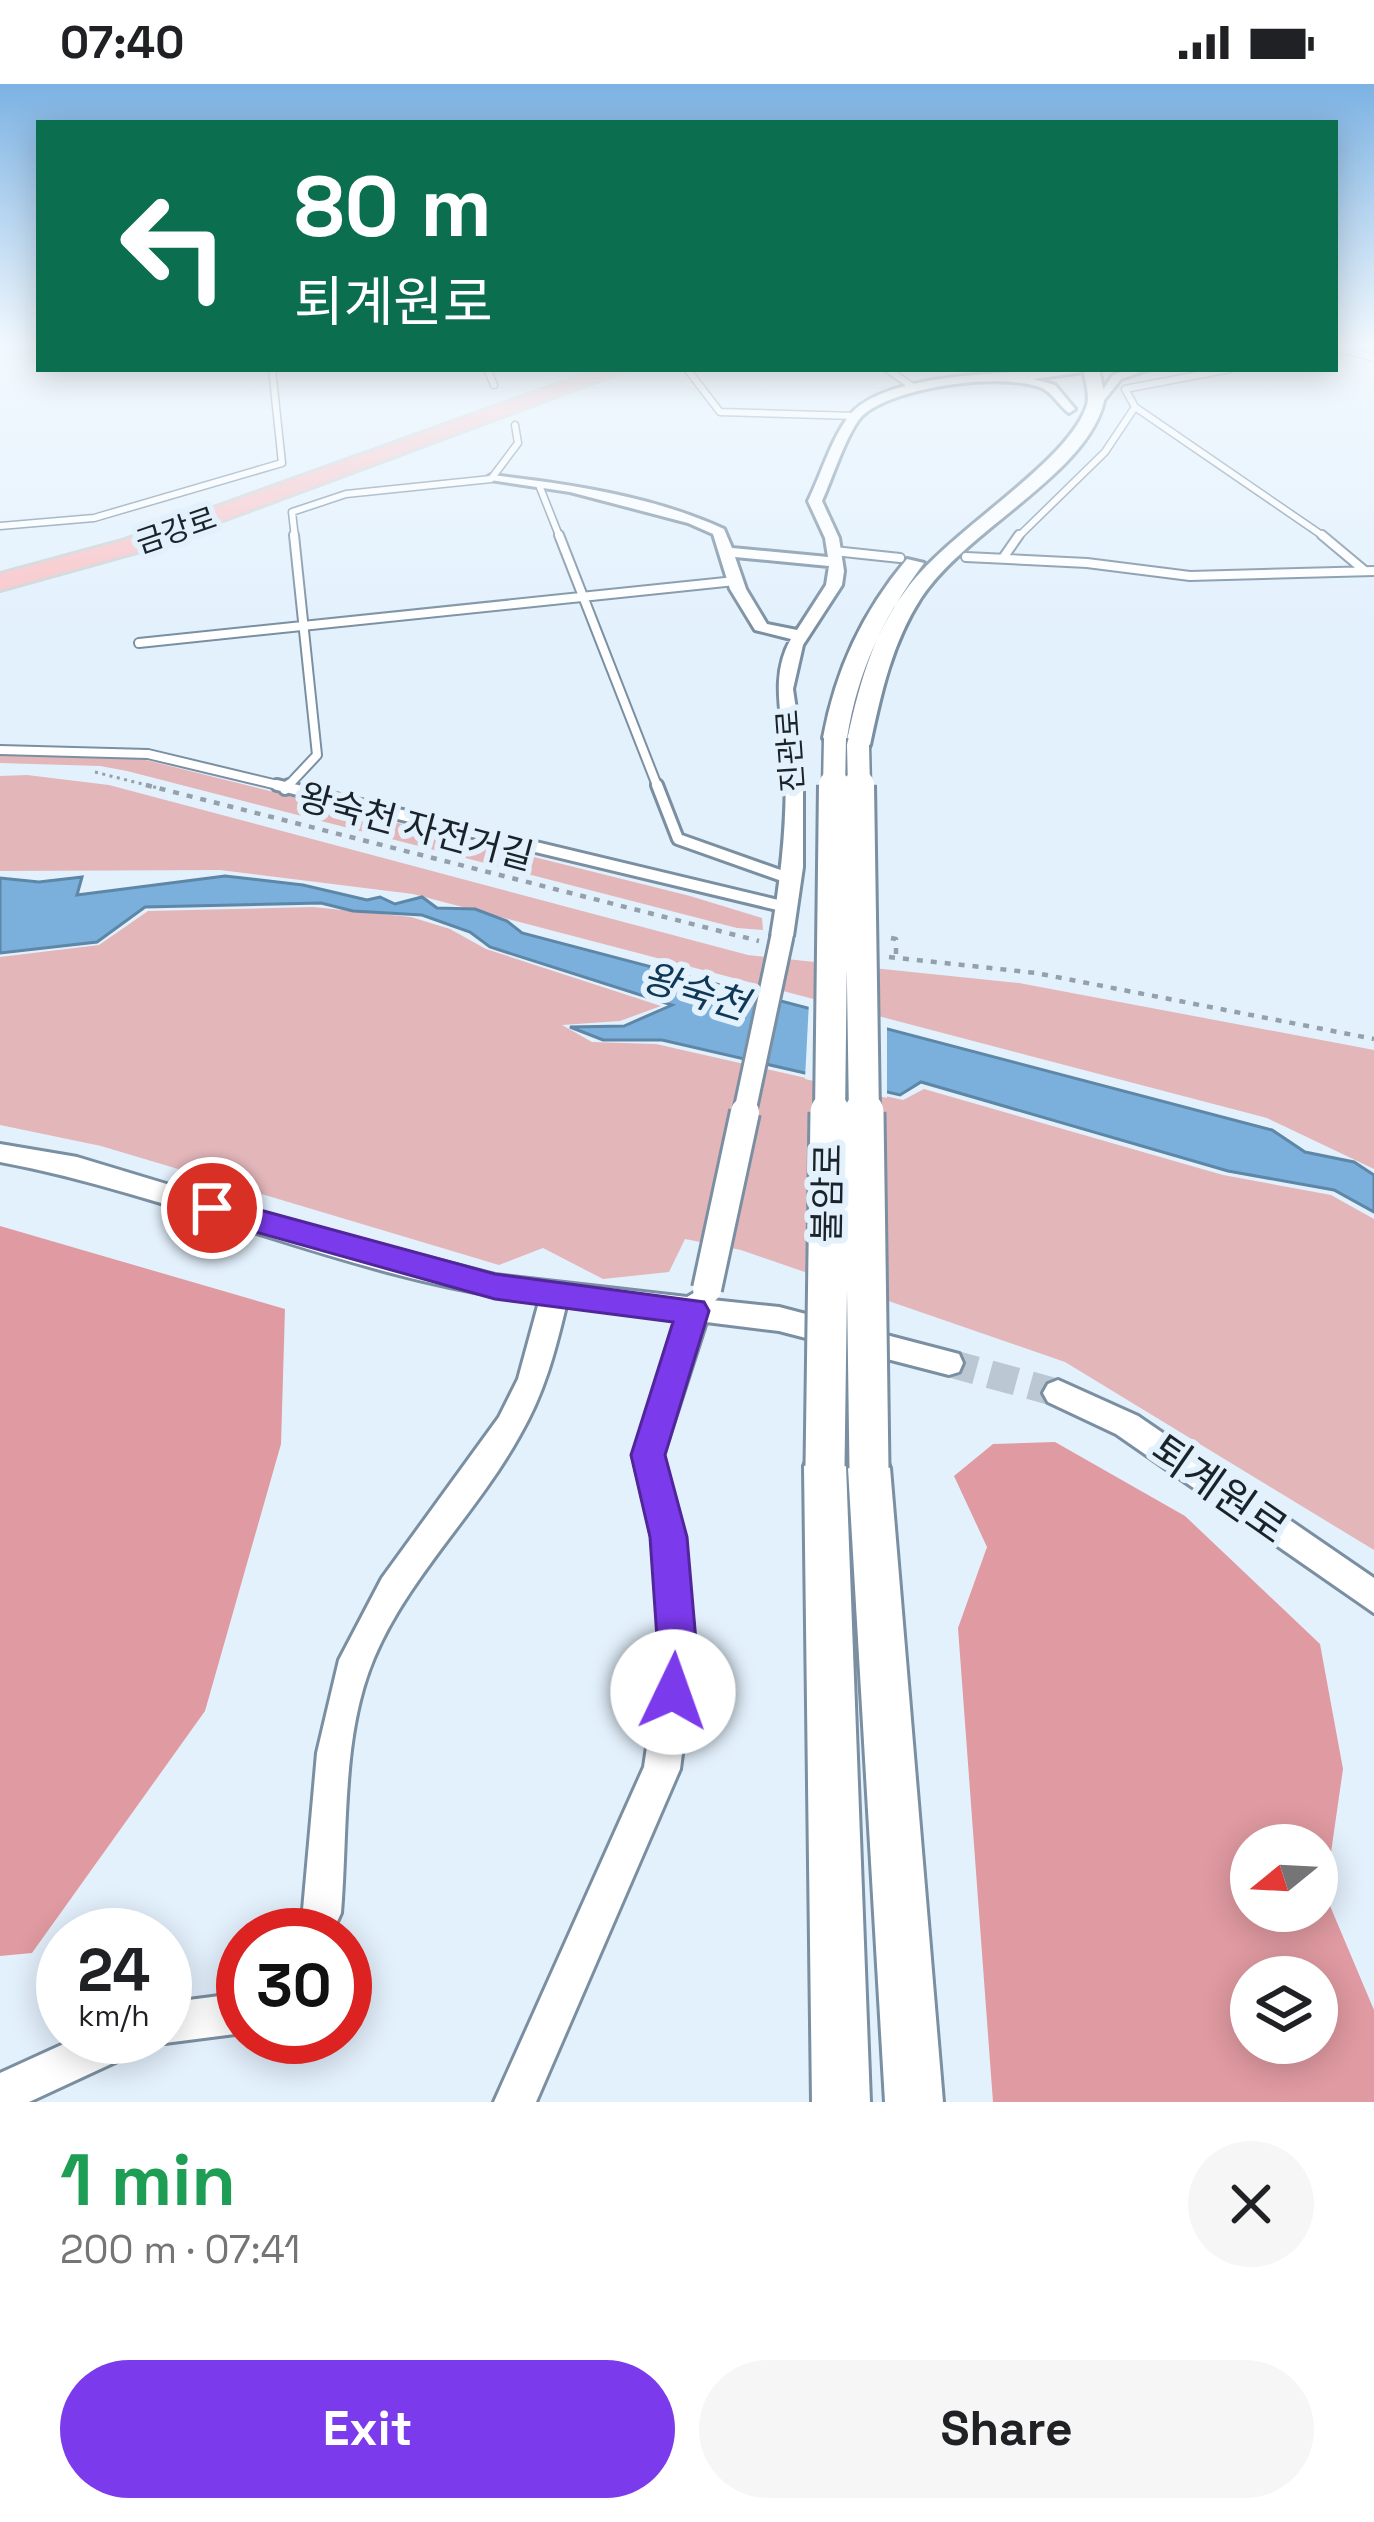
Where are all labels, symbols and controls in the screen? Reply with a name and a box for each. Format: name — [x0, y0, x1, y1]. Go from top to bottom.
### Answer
text: 07:40 — [60, 14, 184, 71]
text: 80 m — [294, 153, 492, 261]
icon: left — [96, 168, 252, 324]
text: 퇴계원로 — [294, 268, 493, 337]
street label: 금강로 — [131, 498, 221, 562]
street label: 진관로 — [768, 708, 812, 794]
street label: 왕숙천 자전거길 — [294, 774, 538, 880]
water label: 왕숙천 — [636, 952, 758, 1031]
street label: 불암로 — [804, 1143, 852, 1243]
pin — [161, 1157, 263, 1259]
icon: arrive — [179, 1175, 245, 1241]
street label: 퇴계원로 — [1140, 1423, 1298, 1555]
position arrow — [610, 1629, 736, 1755]
north arrow — [1230, 1824, 1338, 1932]
map controls — [1230, 1824, 1338, 2064]
speed limit sign: 30 — [216, 1908, 372, 2064]
text: 24 — [78, 1932, 150, 2009]
button: layers — [1230, 1956, 1338, 2064]
text: km/h — [78, 1996, 150, 2035]
text: 1 min — [60, 2134, 236, 2226]
button: close — [1188, 2141, 1314, 2267]
text: 200 m · 07:41 — [60, 2225, 300, 2274]
button: Exit — [60, 2360, 675, 2498]
button: Share — [699, 2360, 1314, 2498]

